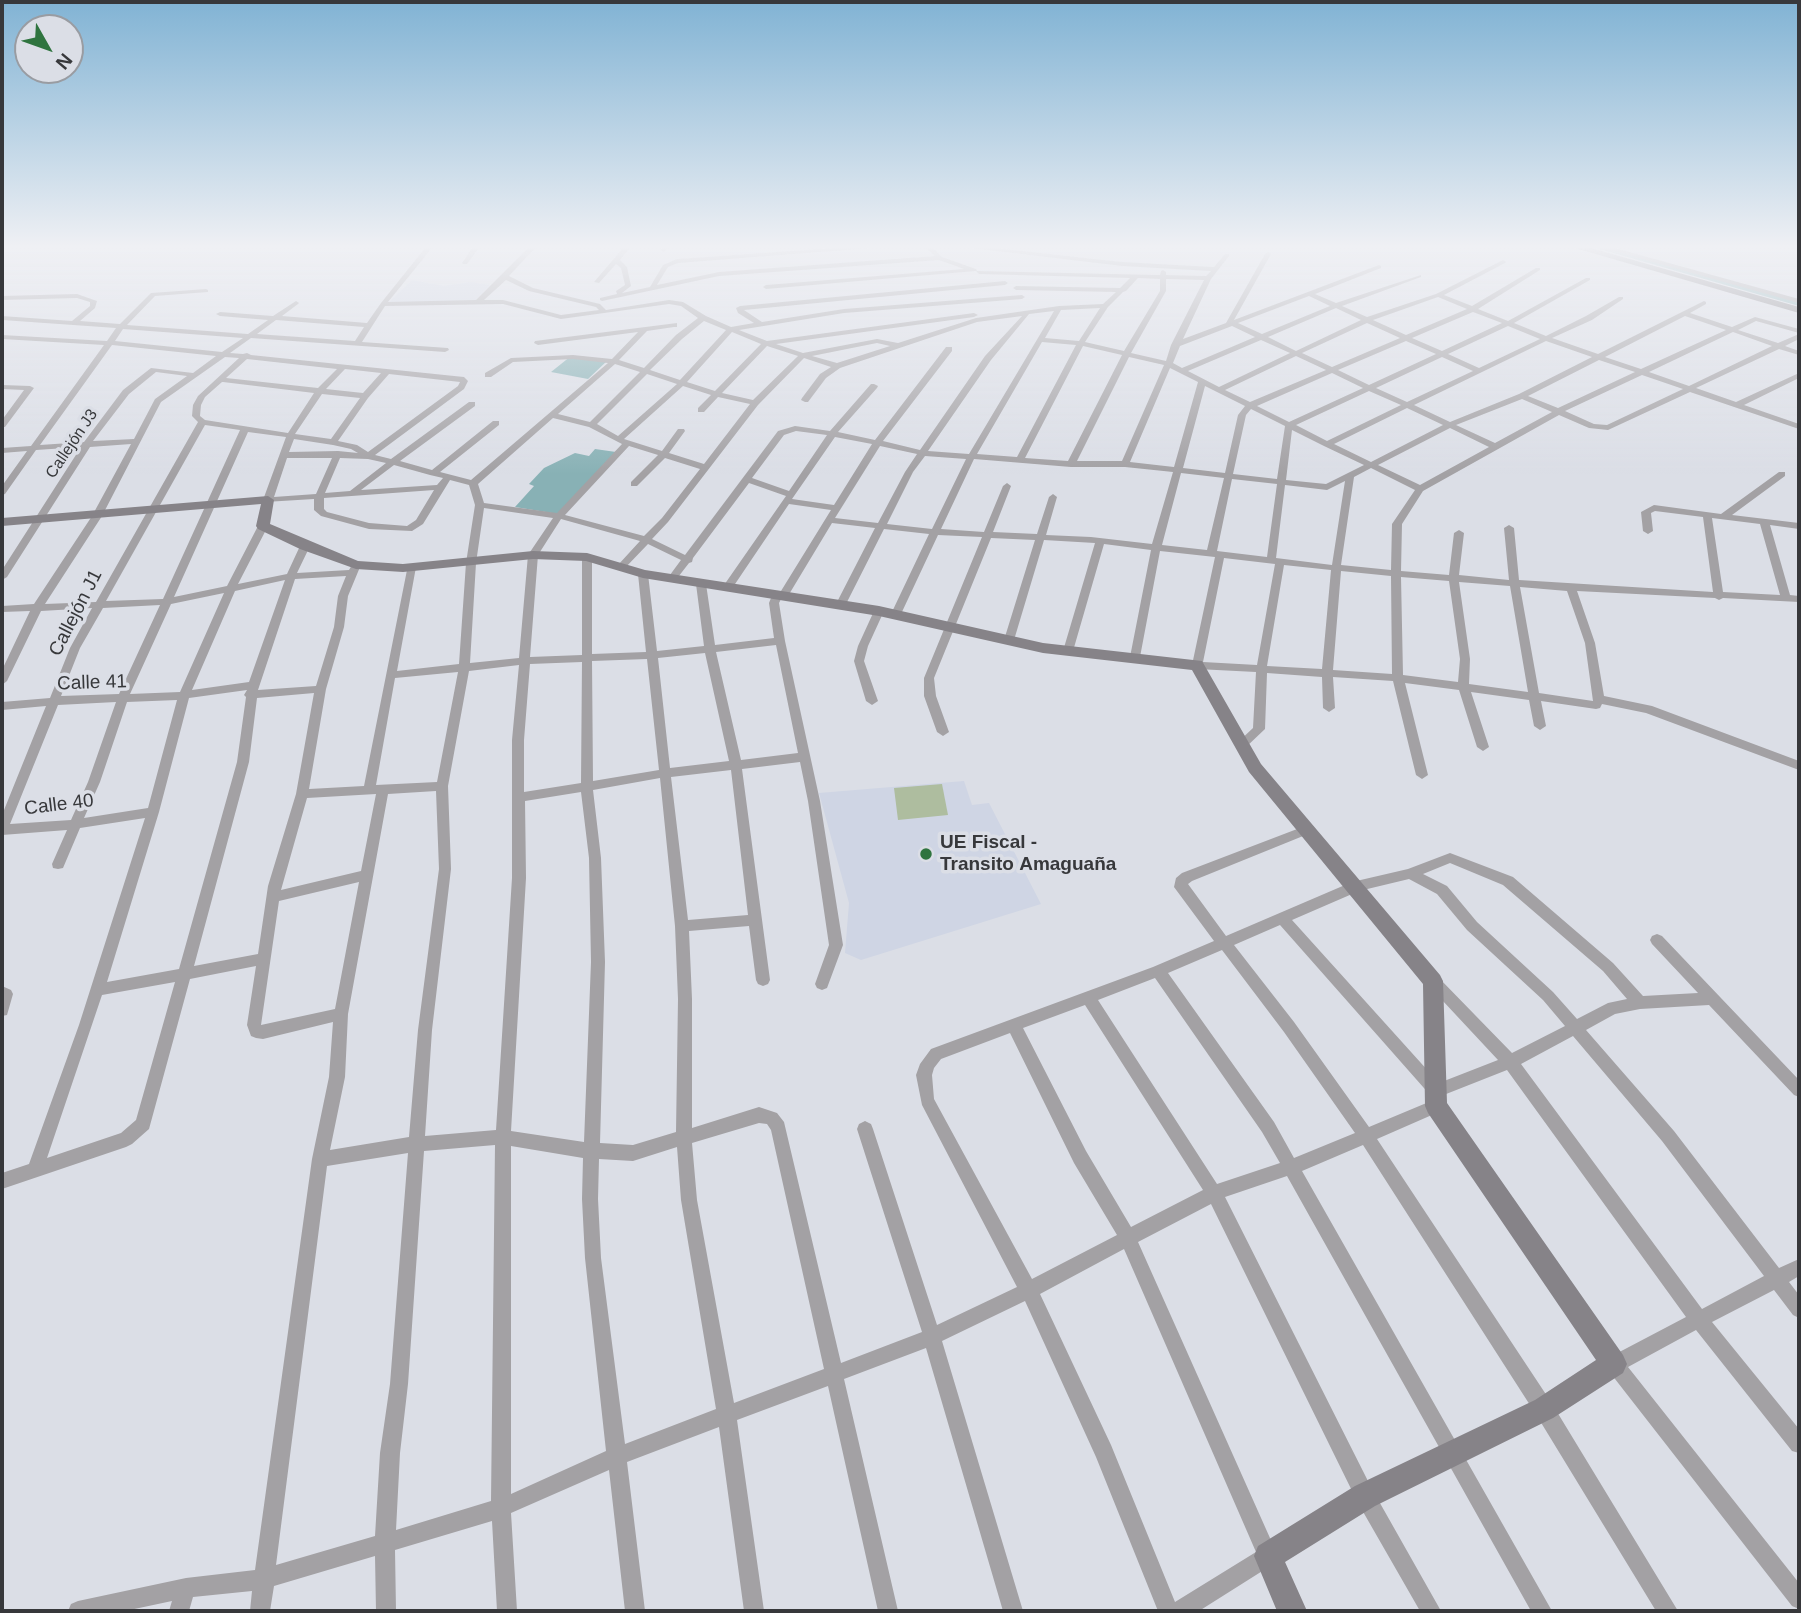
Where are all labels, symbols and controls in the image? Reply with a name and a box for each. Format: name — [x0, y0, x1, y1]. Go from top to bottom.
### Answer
north arrow — [14, 14, 84, 84]
text: N — [51, 50, 76, 74]
street label: Callejón J3 — [42, 406, 102, 482]
street label: Callejón J1 — [45, 566, 107, 660]
street label: Calle 41 — [57, 670, 127, 696]
street label: Calle 40 — [23, 789, 95, 821]
place label: UE Fiscal - Transito Amaguaña — [940, 832, 1116, 876]
marker: UE Fiscal - Transito Amaguaña — [918, 846, 934, 862]

